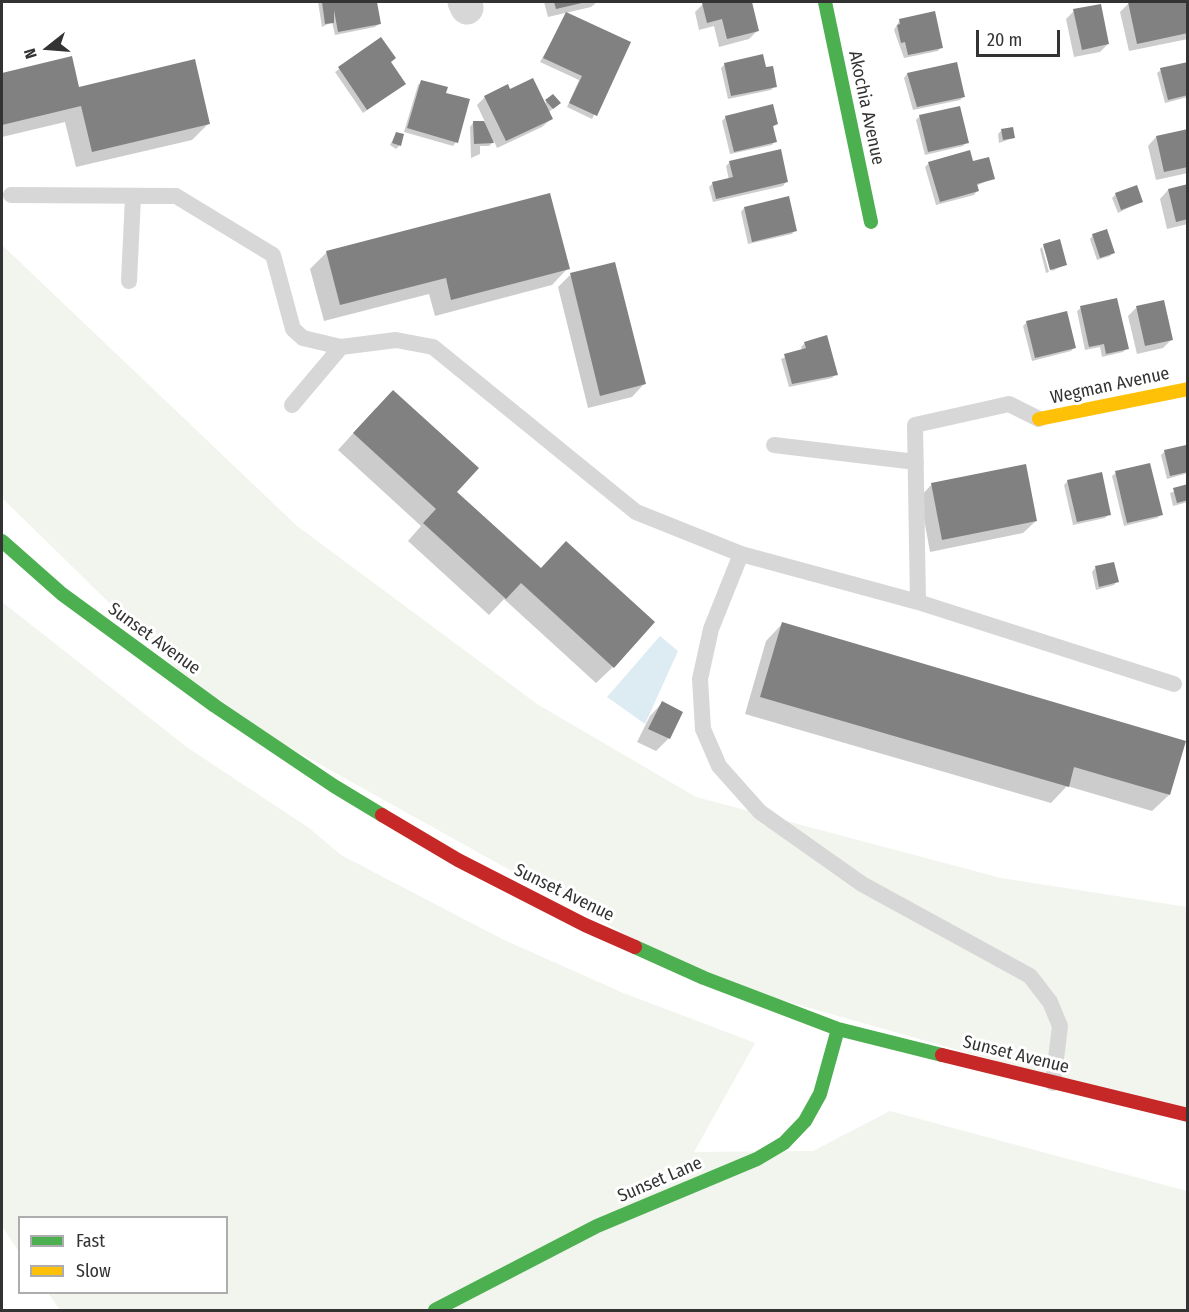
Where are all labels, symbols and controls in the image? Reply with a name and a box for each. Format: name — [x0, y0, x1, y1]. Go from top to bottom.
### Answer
north arrow — [18, 18, 78, 78]
scale bar — [979, 18, 1063, 56]
text: 20 m — [987, 29, 1022, 51]
text: N — [20, 46, 41, 61]
street label: Akochia Avenue — [843, 49, 889, 167]
street label: Wegman Avenue — [1049, 363, 1171, 409]
street label: Sunset Avenue — [104, 598, 204, 680]
street label: Sunset Avenue — [510, 859, 618, 927]
street label: Sunset Avenue — [961, 1031, 1071, 1079]
street label: Sunset Lane — [615, 1153, 705, 1207]
legend — [18, 1216, 228, 1294]
text: Fast — [76, 1230, 105, 1252]
text: Slow — [76, 1260, 111, 1282]

